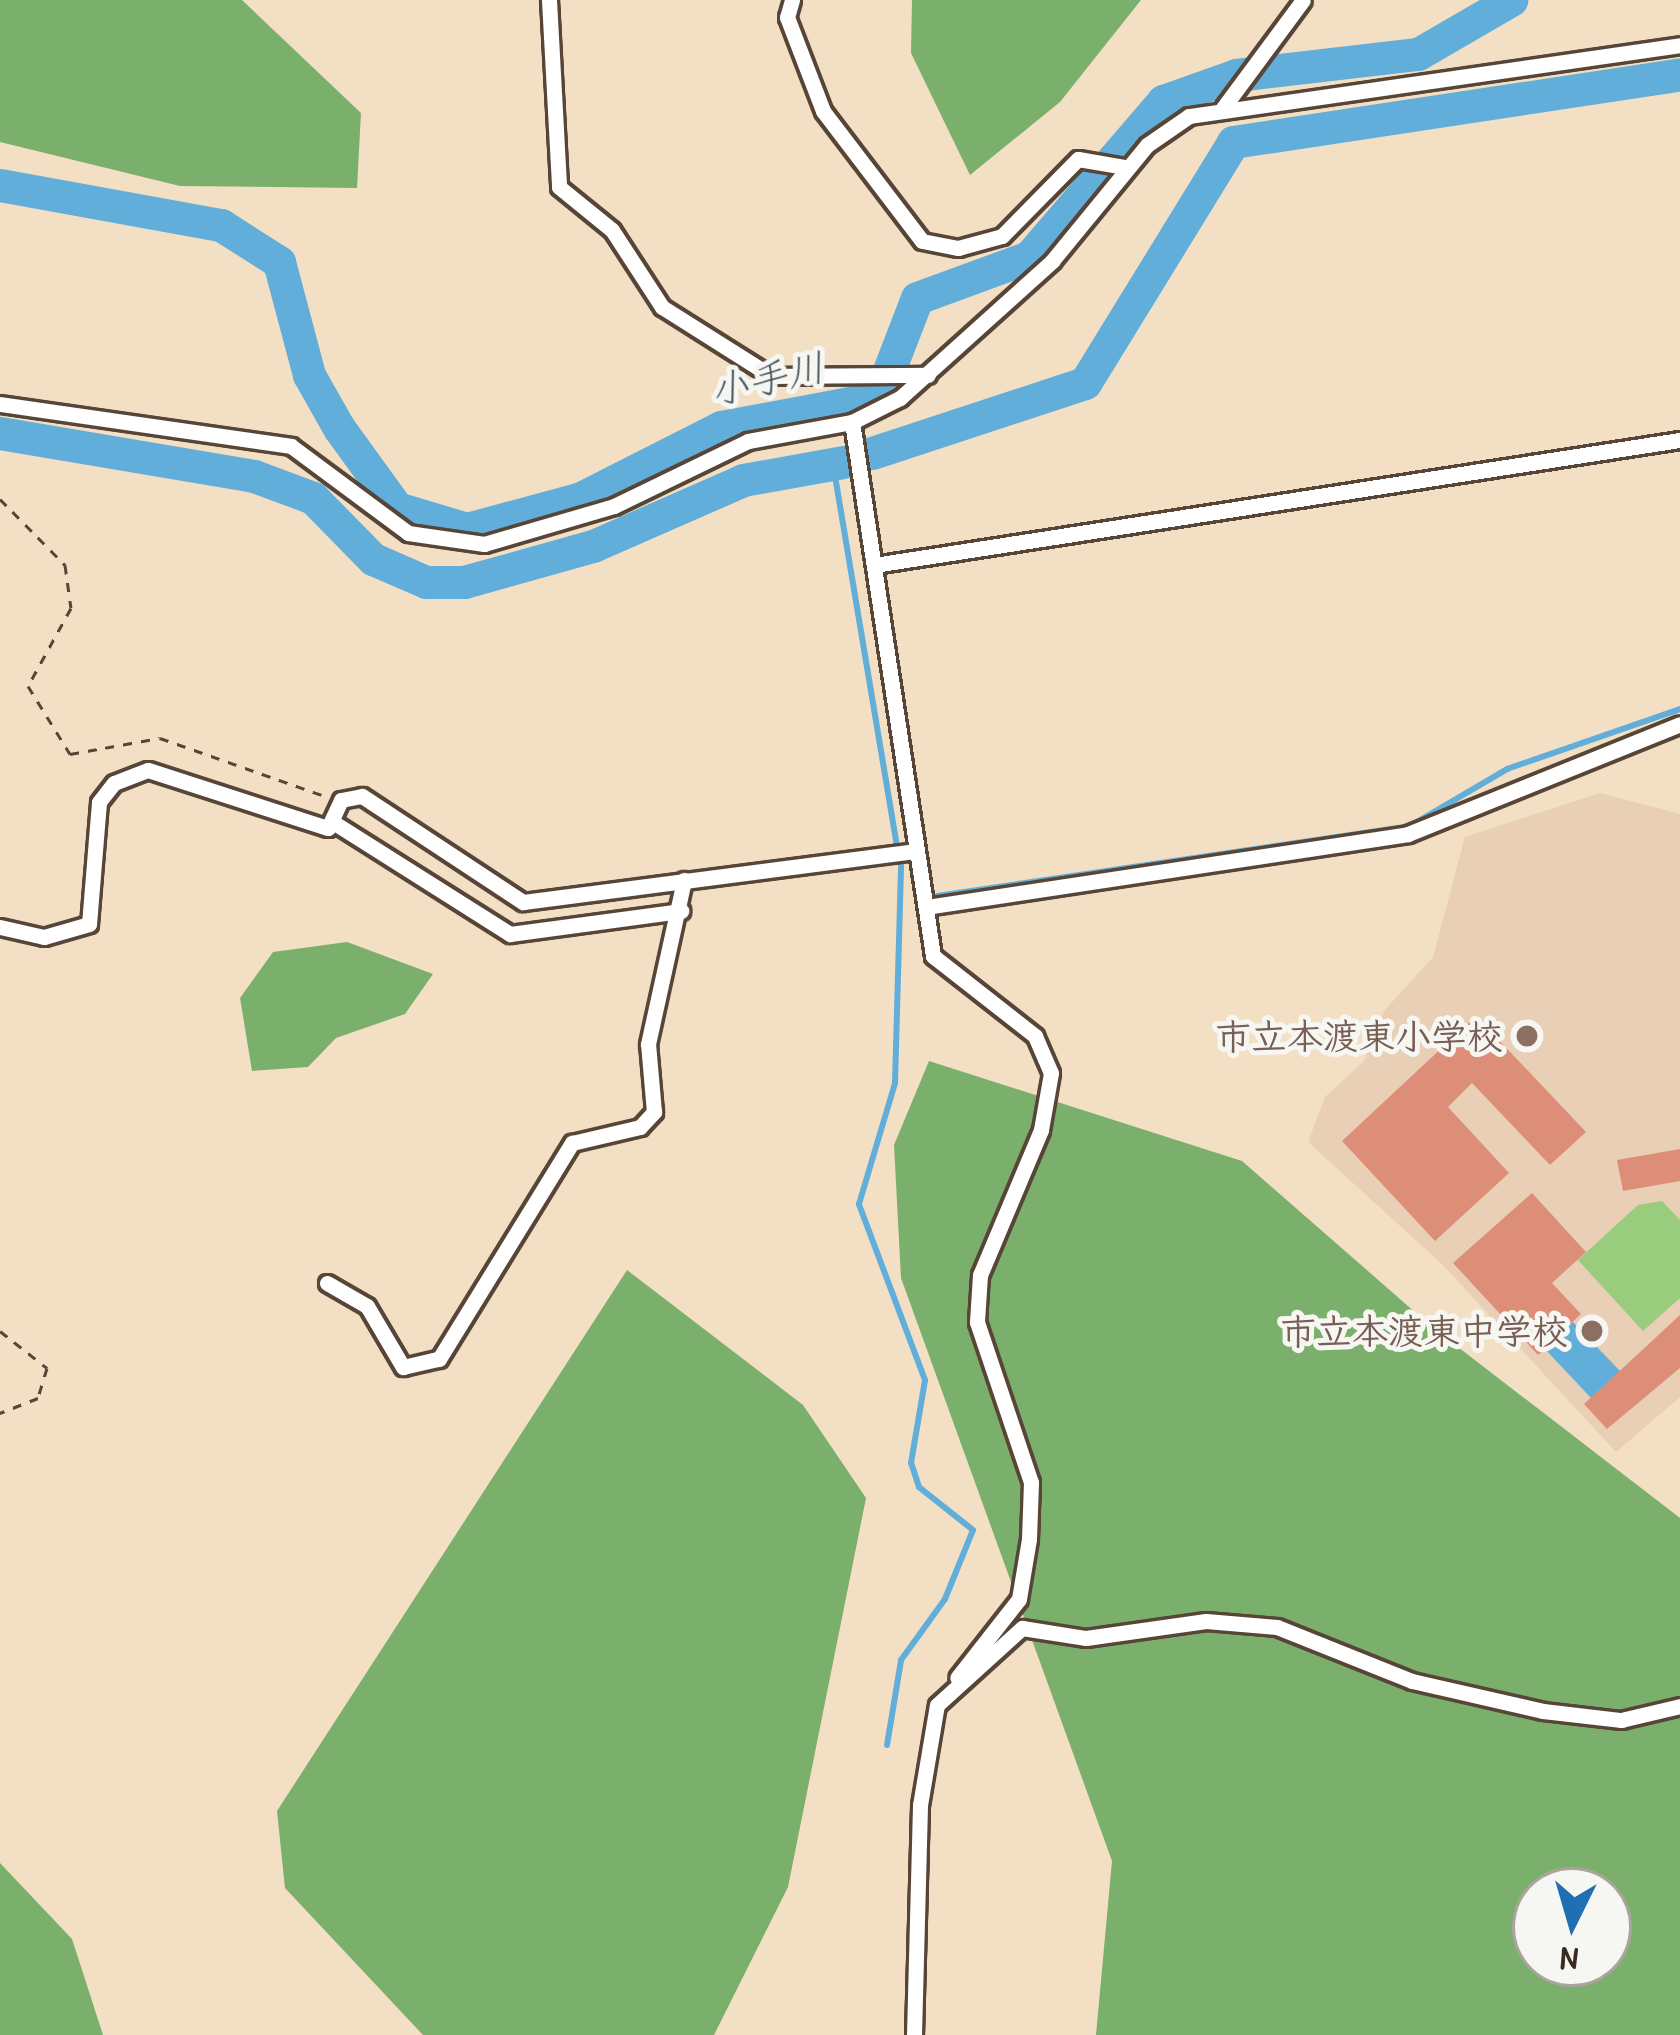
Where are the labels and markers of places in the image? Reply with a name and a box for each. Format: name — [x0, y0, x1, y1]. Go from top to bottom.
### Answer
place label: 市立本渡東小学校 — [1215, 1014, 1503, 1058]
marker: 市立本渡東小学校 — [1514, 1023, 1540, 1049]
place label: 市立本渡東中学校 — [1280, 1309, 1568, 1353]
marker: 市立本渡東中学校 — [1579, 1318, 1605, 1344]

